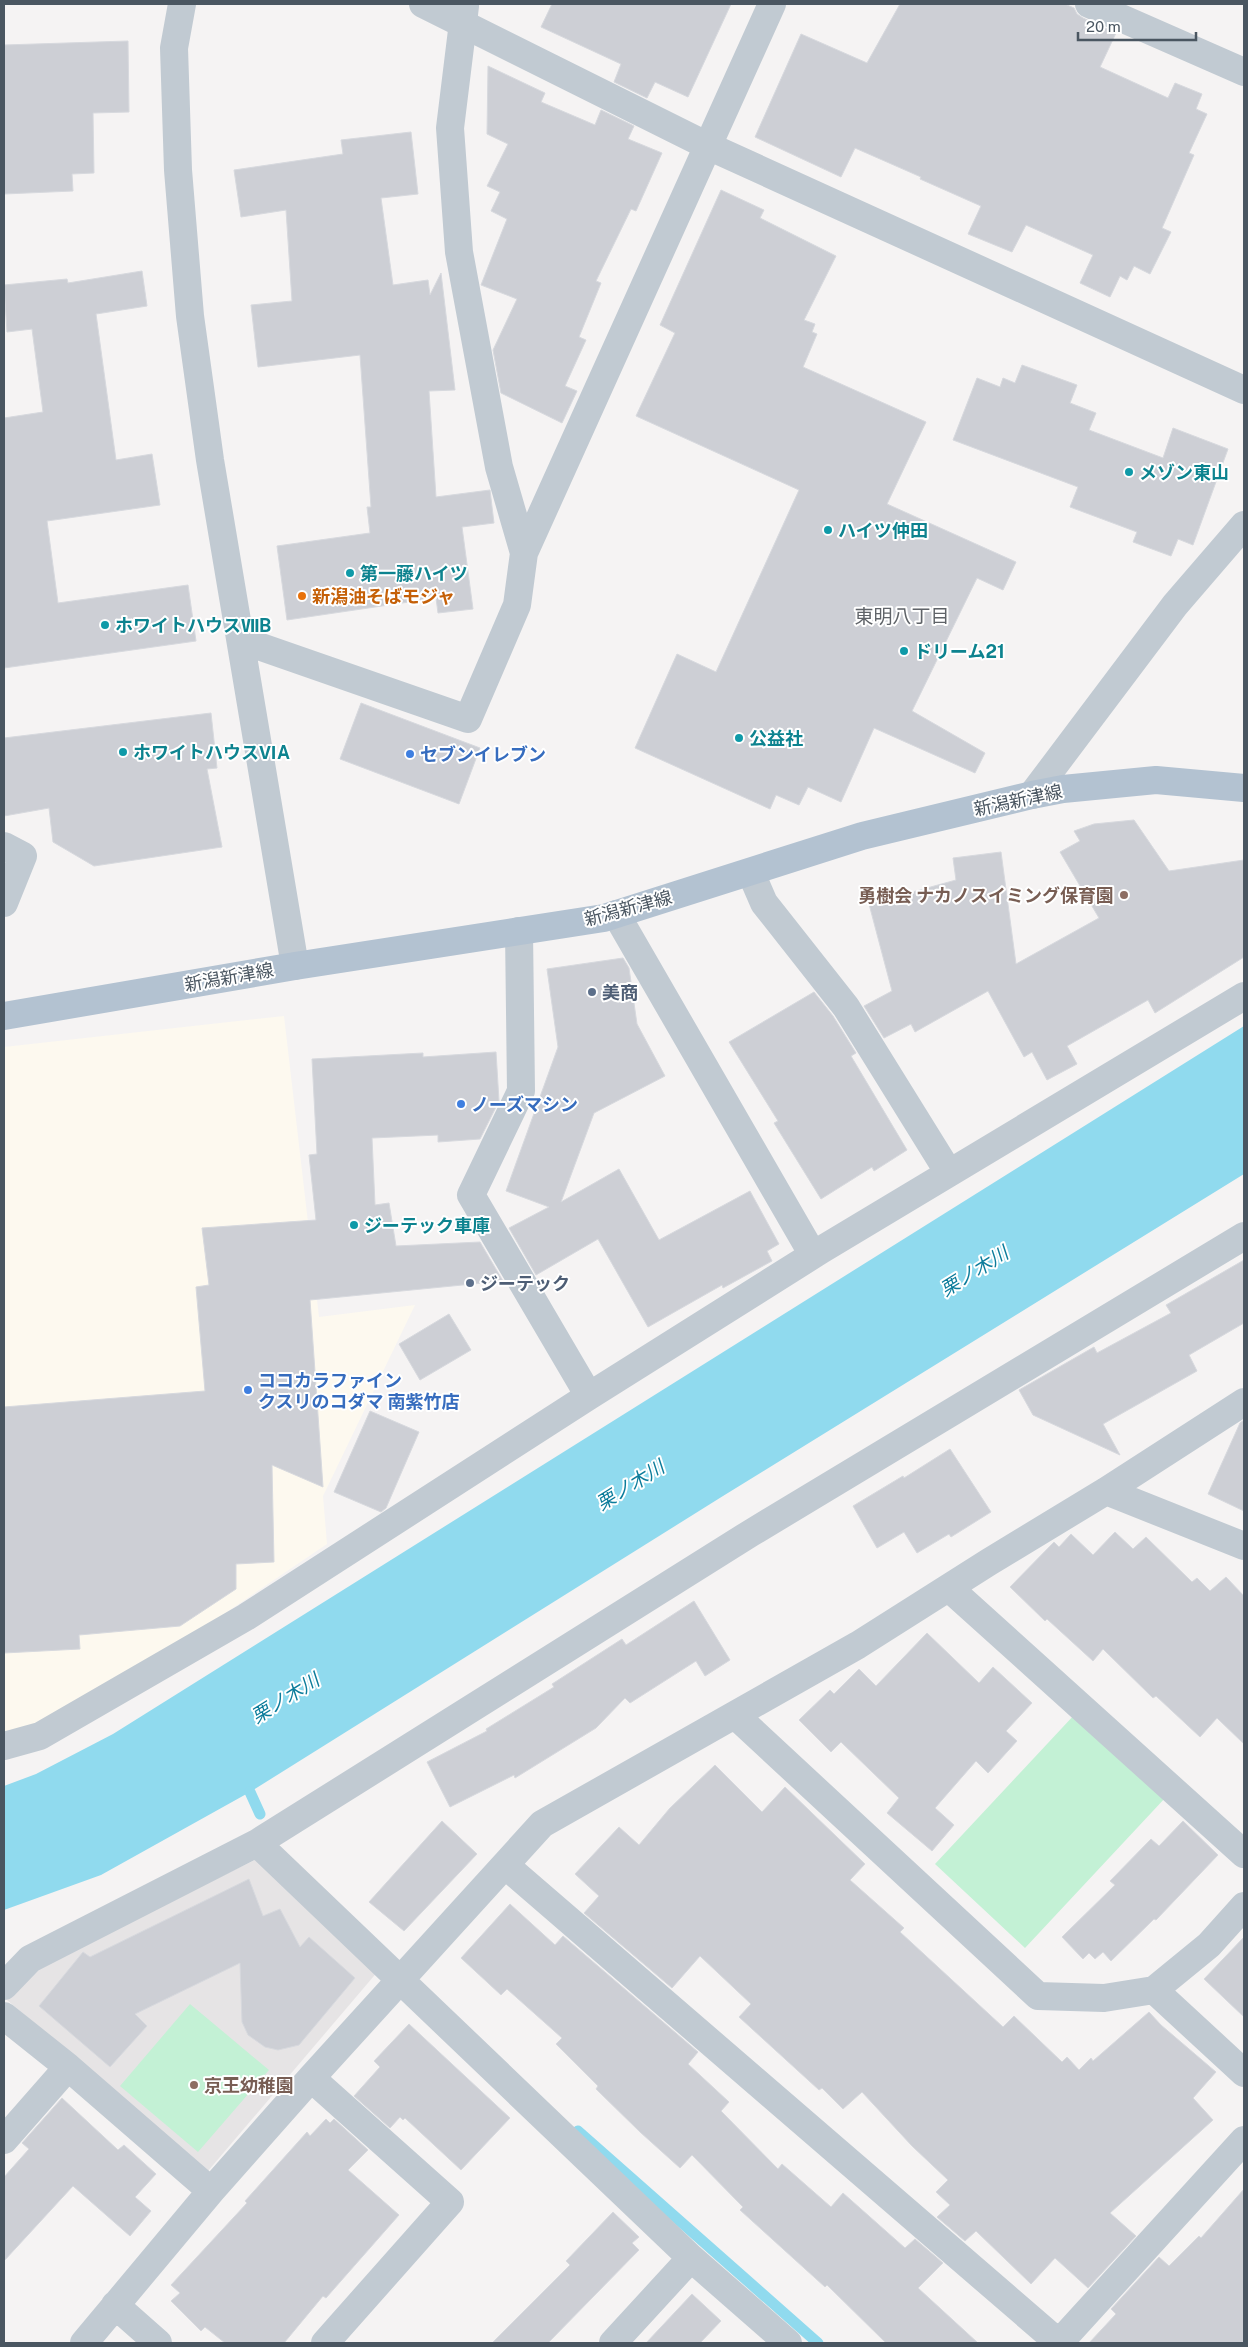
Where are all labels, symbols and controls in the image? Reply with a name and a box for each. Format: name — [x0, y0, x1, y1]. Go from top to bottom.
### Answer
scale bar — [1078, 10, 1196, 42]
text: 20 m — [1086, 18, 1121, 35]
place label: メゾン東山 — [1139, 462, 1229, 483]
marker: メゾン東山 — [1123, 466, 1135, 478]
place label: ハイツ仲田 — [838, 520, 928, 541]
marker: ハイツ仲田 — [822, 524, 834, 536]
place label: 第一藤ハイツ — [360, 563, 468, 584]
marker: 第一藤ハイツ — [344, 567, 356, 579]
place label: 新潟油そばモジャ — [312, 586, 455, 607]
marker: 新潟油そばモジャ — [296, 590, 308, 602]
district label: 東明八丁目 — [854, 605, 950, 627]
place label: ホワイトハウスⅦB — [115, 615, 271, 636]
marker: ホワイトハウスⅦB — [99, 619, 111, 631]
place label: ドリーム21 — [914, 641, 1005, 662]
marker: ドリーム21 — [898, 645, 910, 657]
place label: 公益社 — [749, 728, 803, 749]
marker: 公益社 — [733, 732, 745, 744]
place label: ホワイトハウスⅥA — [133, 742, 290, 763]
place label: セブンイレブン — [420, 744, 546, 765]
marker: ホワイトハウスⅥA — [117, 746, 129, 758]
marker: セブンイレブン — [404, 748, 416, 760]
street label: 新潟新津線 — [972, 780, 1064, 820]
place label: 勇樹会 ナカノスイミング保育園 — [858, 885, 1114, 906]
street label: 新潟新津線 — [582, 886, 674, 930]
marker: 勇樹会 ナカノスイミング保育園 — [1118, 889, 1130, 901]
street label: 新潟新津線 — [183, 959, 275, 995]
place label: 美商 — [602, 982, 638, 1003]
marker: 美商 — [586, 986, 598, 998]
place label: ノーズマシン — [471, 1094, 578, 1115]
marker: ノーズマシン — [455, 1098, 467, 1110]
place label: ジーテック車庫 — [364, 1215, 490, 1236]
marker: ジーテック車庫 — [348, 1219, 360, 1231]
water label: 栗ノ木川 — [936, 1240, 1014, 1300]
place label: ジーテック — [480, 1273, 570, 1294]
marker: ジーテック — [464, 1277, 476, 1289]
place label: ココカラファイン クスリのコダマ 南紫竹店 — [258, 1370, 460, 1412]
marker: ココカラファイン クスリのコダマ 南紫竹店 — [242, 1384, 254, 1396]
water label: 栗ノ木川 — [592, 1454, 670, 1514]
water label: 栗ノ木川 — [247, 1667, 325, 1727]
place label: 京王幼稚園 — [204, 2075, 294, 2096]
marker: 京王幼稚園 — [188, 2079, 200, 2091]

